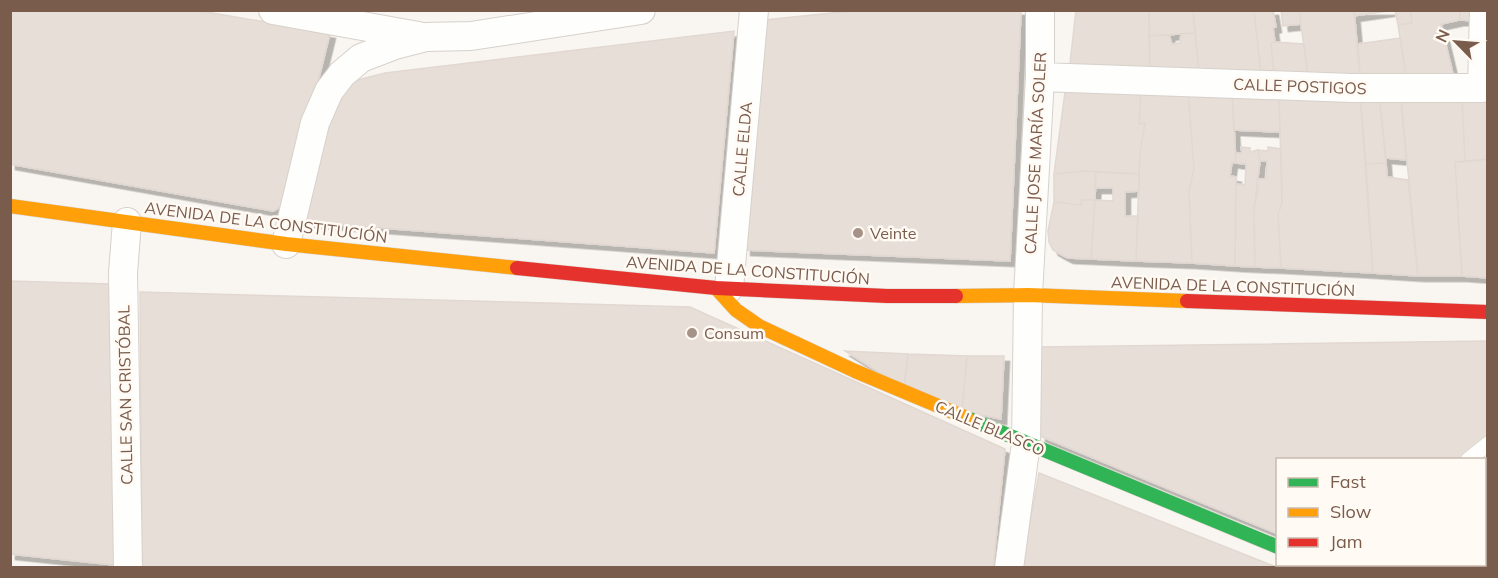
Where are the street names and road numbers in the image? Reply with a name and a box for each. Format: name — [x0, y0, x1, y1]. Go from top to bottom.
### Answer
street label: CALLE JOSE MARÍA SOLER — [1020, 51, 1050, 255]
street label: CALLE POSTIGOS — [1233, 74, 1367, 98]
street label: CALLE ELDA — [728, 101, 756, 197]
street label: AVENIDA DE LA CONSTITUCIÓN — [144, 197, 388, 247]
street label: AVENIDA DE LA CONSTITUCIÓN — [625, 252, 871, 288]
street label: AVENIDA DE LA CONSTITUCIÓN — [1111, 272, 1355, 300]
street label: CALLE SAN CRISTÓBAL — [113, 305, 137, 485]
street label: CALLE BLASCO — [932, 396, 1048, 460]

